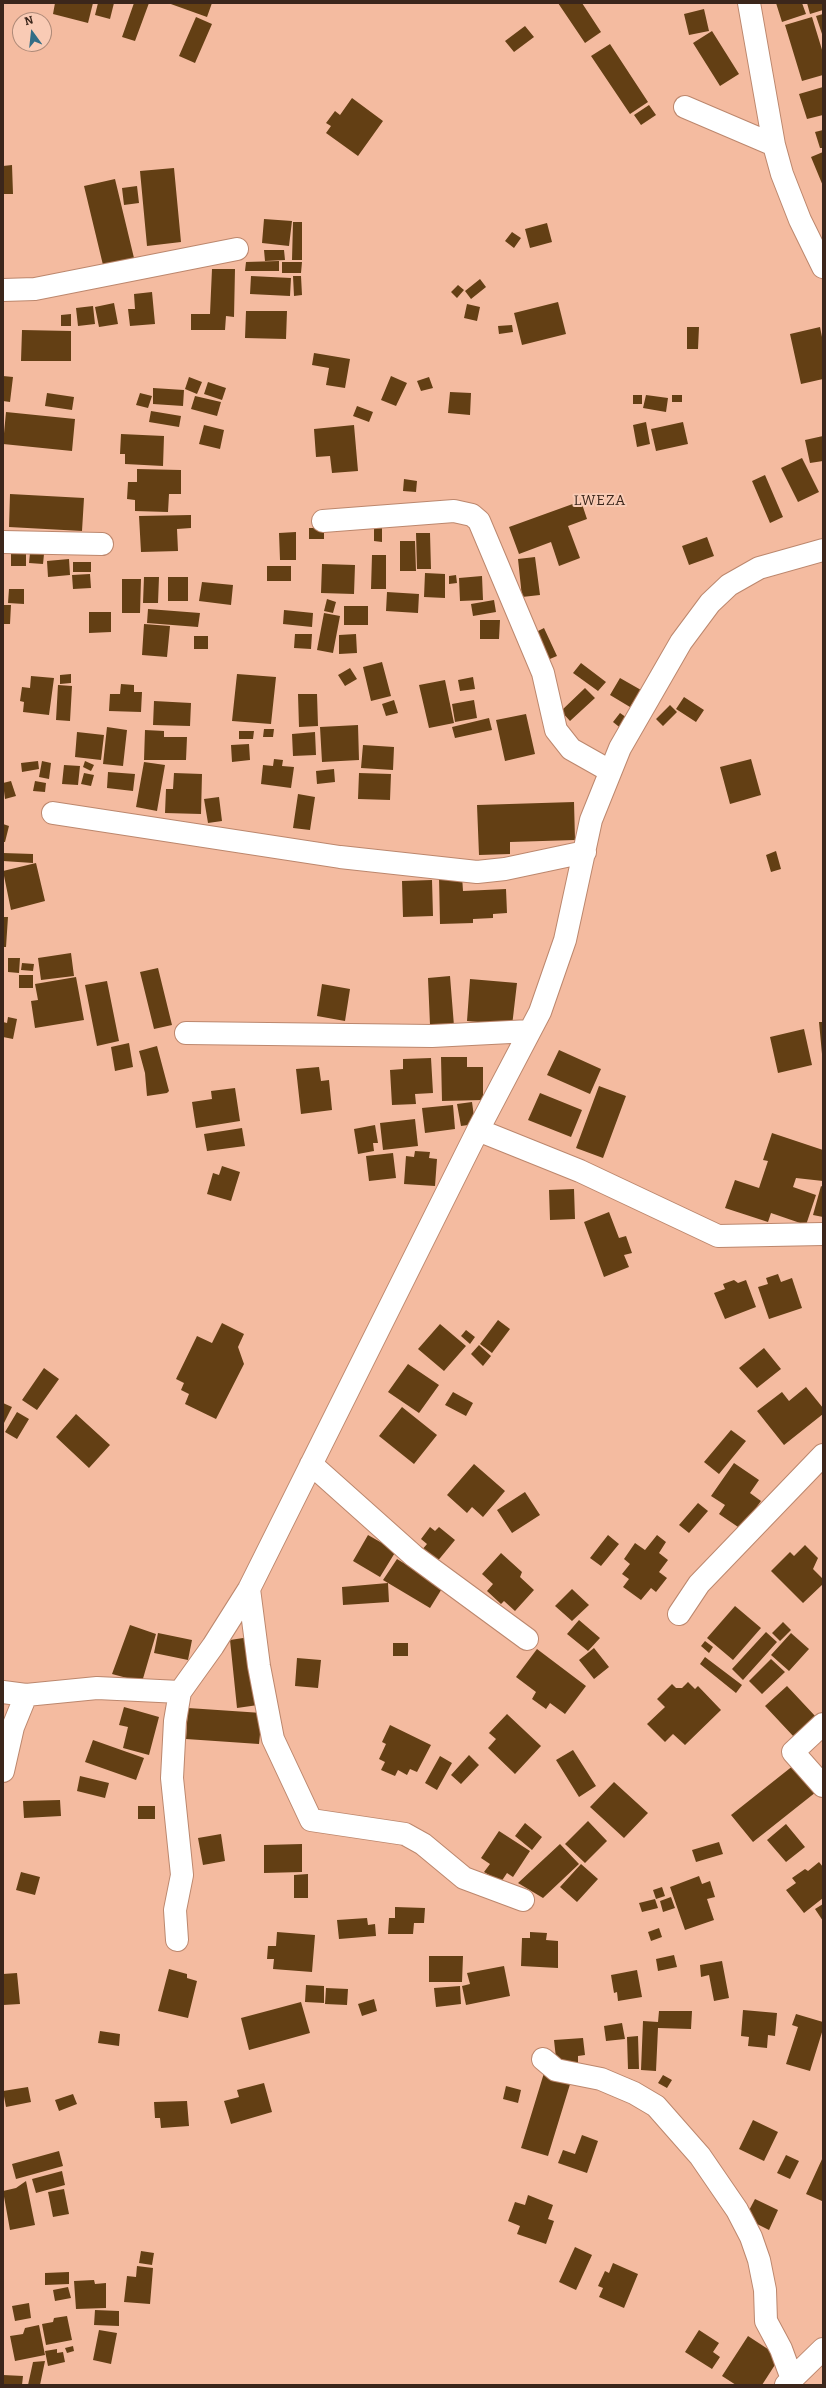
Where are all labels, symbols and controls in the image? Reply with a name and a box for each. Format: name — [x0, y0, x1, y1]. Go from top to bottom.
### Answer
north arrow — [12, 12, 52, 52]
text: N — [23, 14, 35, 28]
district label: LWEZA — [574, 493, 626, 509]

